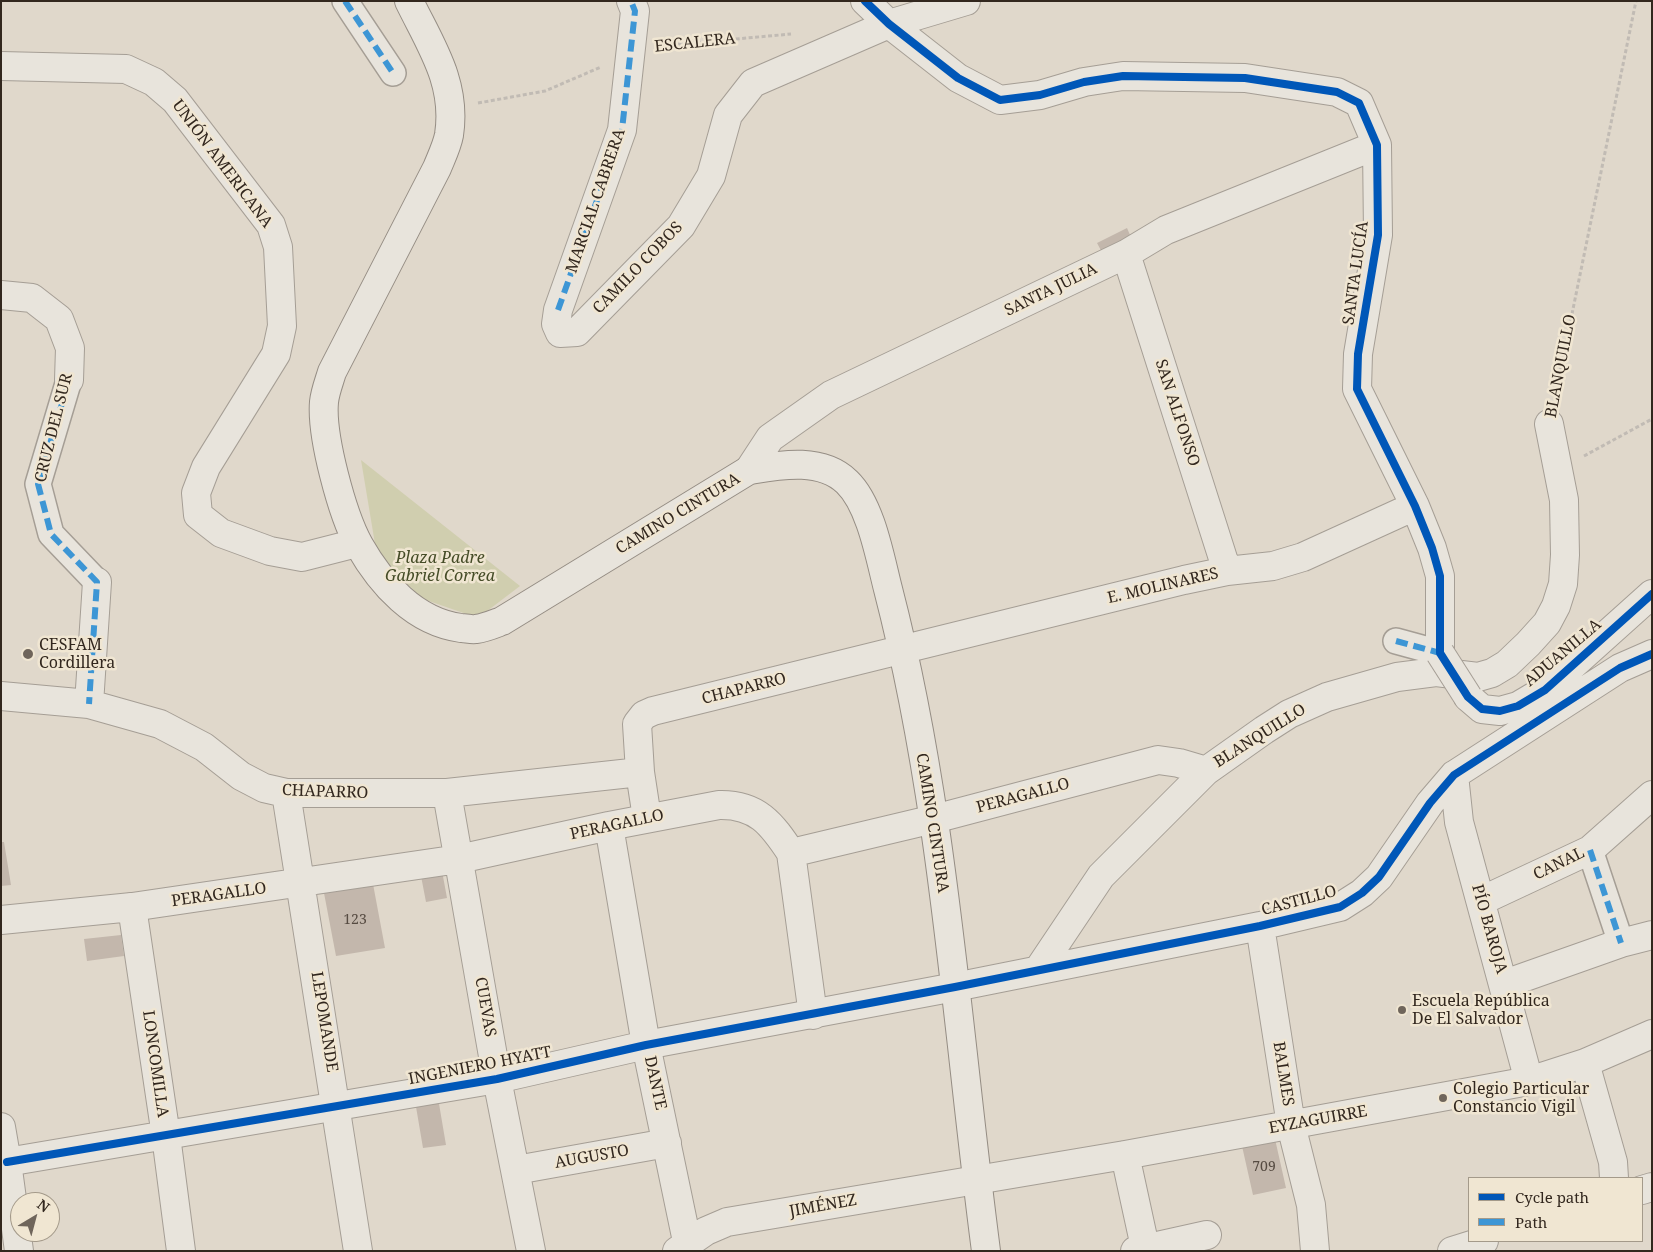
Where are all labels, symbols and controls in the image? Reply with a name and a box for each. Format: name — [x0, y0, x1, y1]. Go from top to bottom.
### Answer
street label: ESCALERA — [653, 29, 737, 57]
street label: UNIÓN AMERICANA — [168, 96, 276, 232]
street label: MARCIAL CABRERA — [562, 126, 630, 276]
street label: CAMILO COBOS — [589, 218, 687, 318]
street label: SANTA LUCÍA — [1339, 220, 1373, 326]
street label: SANTA JULIA — [1002, 259, 1100, 321]
street label: BLANQUILLO — [1542, 313, 1580, 419]
street label: SAN ALFONSO — [1151, 357, 1203, 469]
street label: CRUZ DEL SUR — [31, 372, 77, 484]
street label: CAMINO CINTURA — [613, 469, 743, 559]
park label: Plaza Padre Gabriel Correa — [385, 548, 495, 586]
street label: E. MOLINARES — [1106, 564, 1220, 608]
street label: ADUANILLA — [1521, 615, 1605, 691]
place label: CESFAM Cordillera — [39, 635, 115, 673]
marker: CESFAM Cordillera — [21, 647, 35, 661]
street label: CHAPARRO — [700, 669, 788, 709]
street label: BLANQUILLO — [1210, 700, 1310, 772]
street label: CAMINO CINTURA — [911, 752, 953, 894]
street label: PERAGALLO — [974, 774, 1072, 818]
street label: CHAPARRO — [281, 781, 369, 803]
street label: PERAGALLO — [568, 806, 666, 844]
street label: CANAL — [1530, 843, 1588, 885]
street label: PERAGALLO — [170, 879, 268, 911]
street label: CASTILLO — [1259, 882, 1339, 920]
street label: PÍO BAROJA — [1467, 882, 1511, 976]
house number: 123 — [343, 912, 367, 928]
street label: LEPOMANDE — [307, 970, 341, 1074]
street label: CUEVAS — [470, 976, 500, 1038]
place label: Escuela República De El Salvador — [1412, 991, 1550, 1029]
marker: Escuela República De El Salvador — [1396, 1004, 1408, 1016]
street label: LONCOMILLA — [138, 1009, 172, 1119]
street label: BALMES — [1268, 1040, 1298, 1108]
street label: INGENIERO HYATT — [407, 1043, 553, 1089]
street label: DANTE — [640, 1054, 670, 1112]
place label: Colegio Particular Constancio Vigil — [1453, 1079, 1589, 1117]
marker: Colegio Particular Constancio Vigil — [1437, 1092, 1449, 1104]
street label: EYZAGUIRRE — [1267, 1102, 1369, 1138]
street label: AUGUSTO — [553, 1141, 631, 1173]
house number: 709 — [1252, 1159, 1276, 1175]
legend — [1468, 1177, 1643, 1242]
text: Cycle path — [1515, 1187, 1589, 1207]
street label: JIMÉNEZ — [788, 1191, 858, 1221]
north arrow — [10, 1192, 60, 1242]
text: N — [34, 1195, 54, 1216]
text: Path — [1515, 1212, 1547, 1232]

